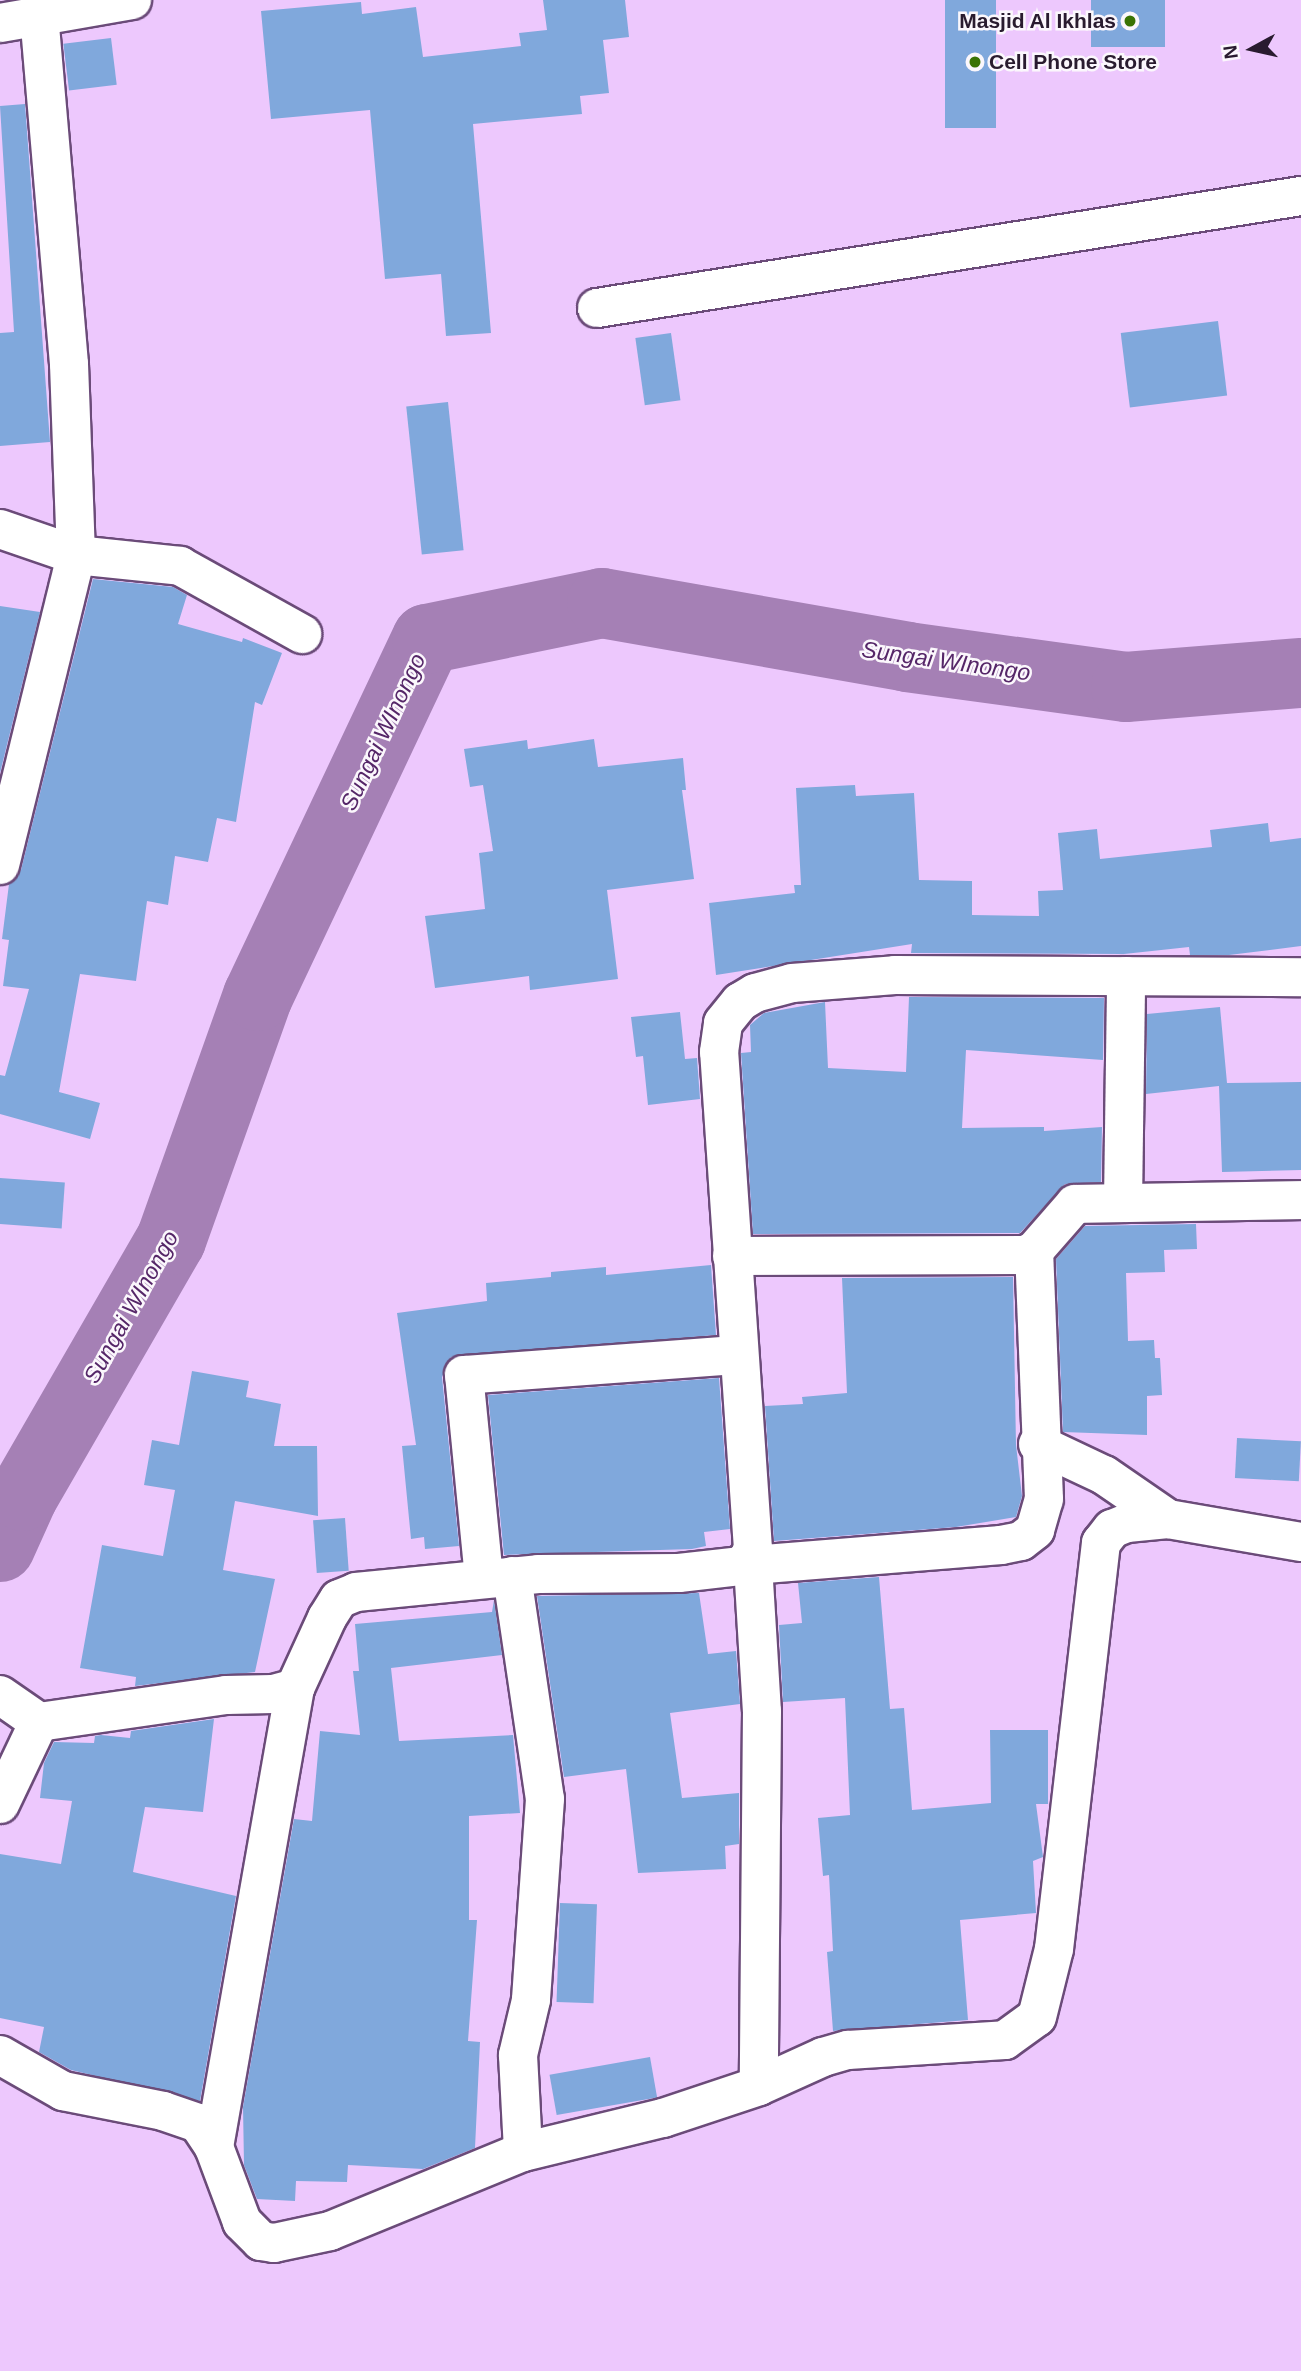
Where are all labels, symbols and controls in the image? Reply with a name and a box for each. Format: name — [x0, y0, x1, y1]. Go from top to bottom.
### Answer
place label: Masjid Al Ikhlas — [958, 8, 1116, 34]
marker: Masjid Al Ikhlas — [1122, 13, 1138, 29]
north arrow — [1217, 14, 1287, 84]
text: N — [1219, 44, 1242, 60]
place label: Cell Phone Store — [989, 49, 1157, 75]
marker: Cell Phone Store — [967, 54, 983, 70]
water label: Sungai WInongo — [860, 636, 1032, 686]
water label: Sungai WInongo — [335, 649, 431, 815]
water label: Sungai WInongo — [78, 1226, 184, 1388]

